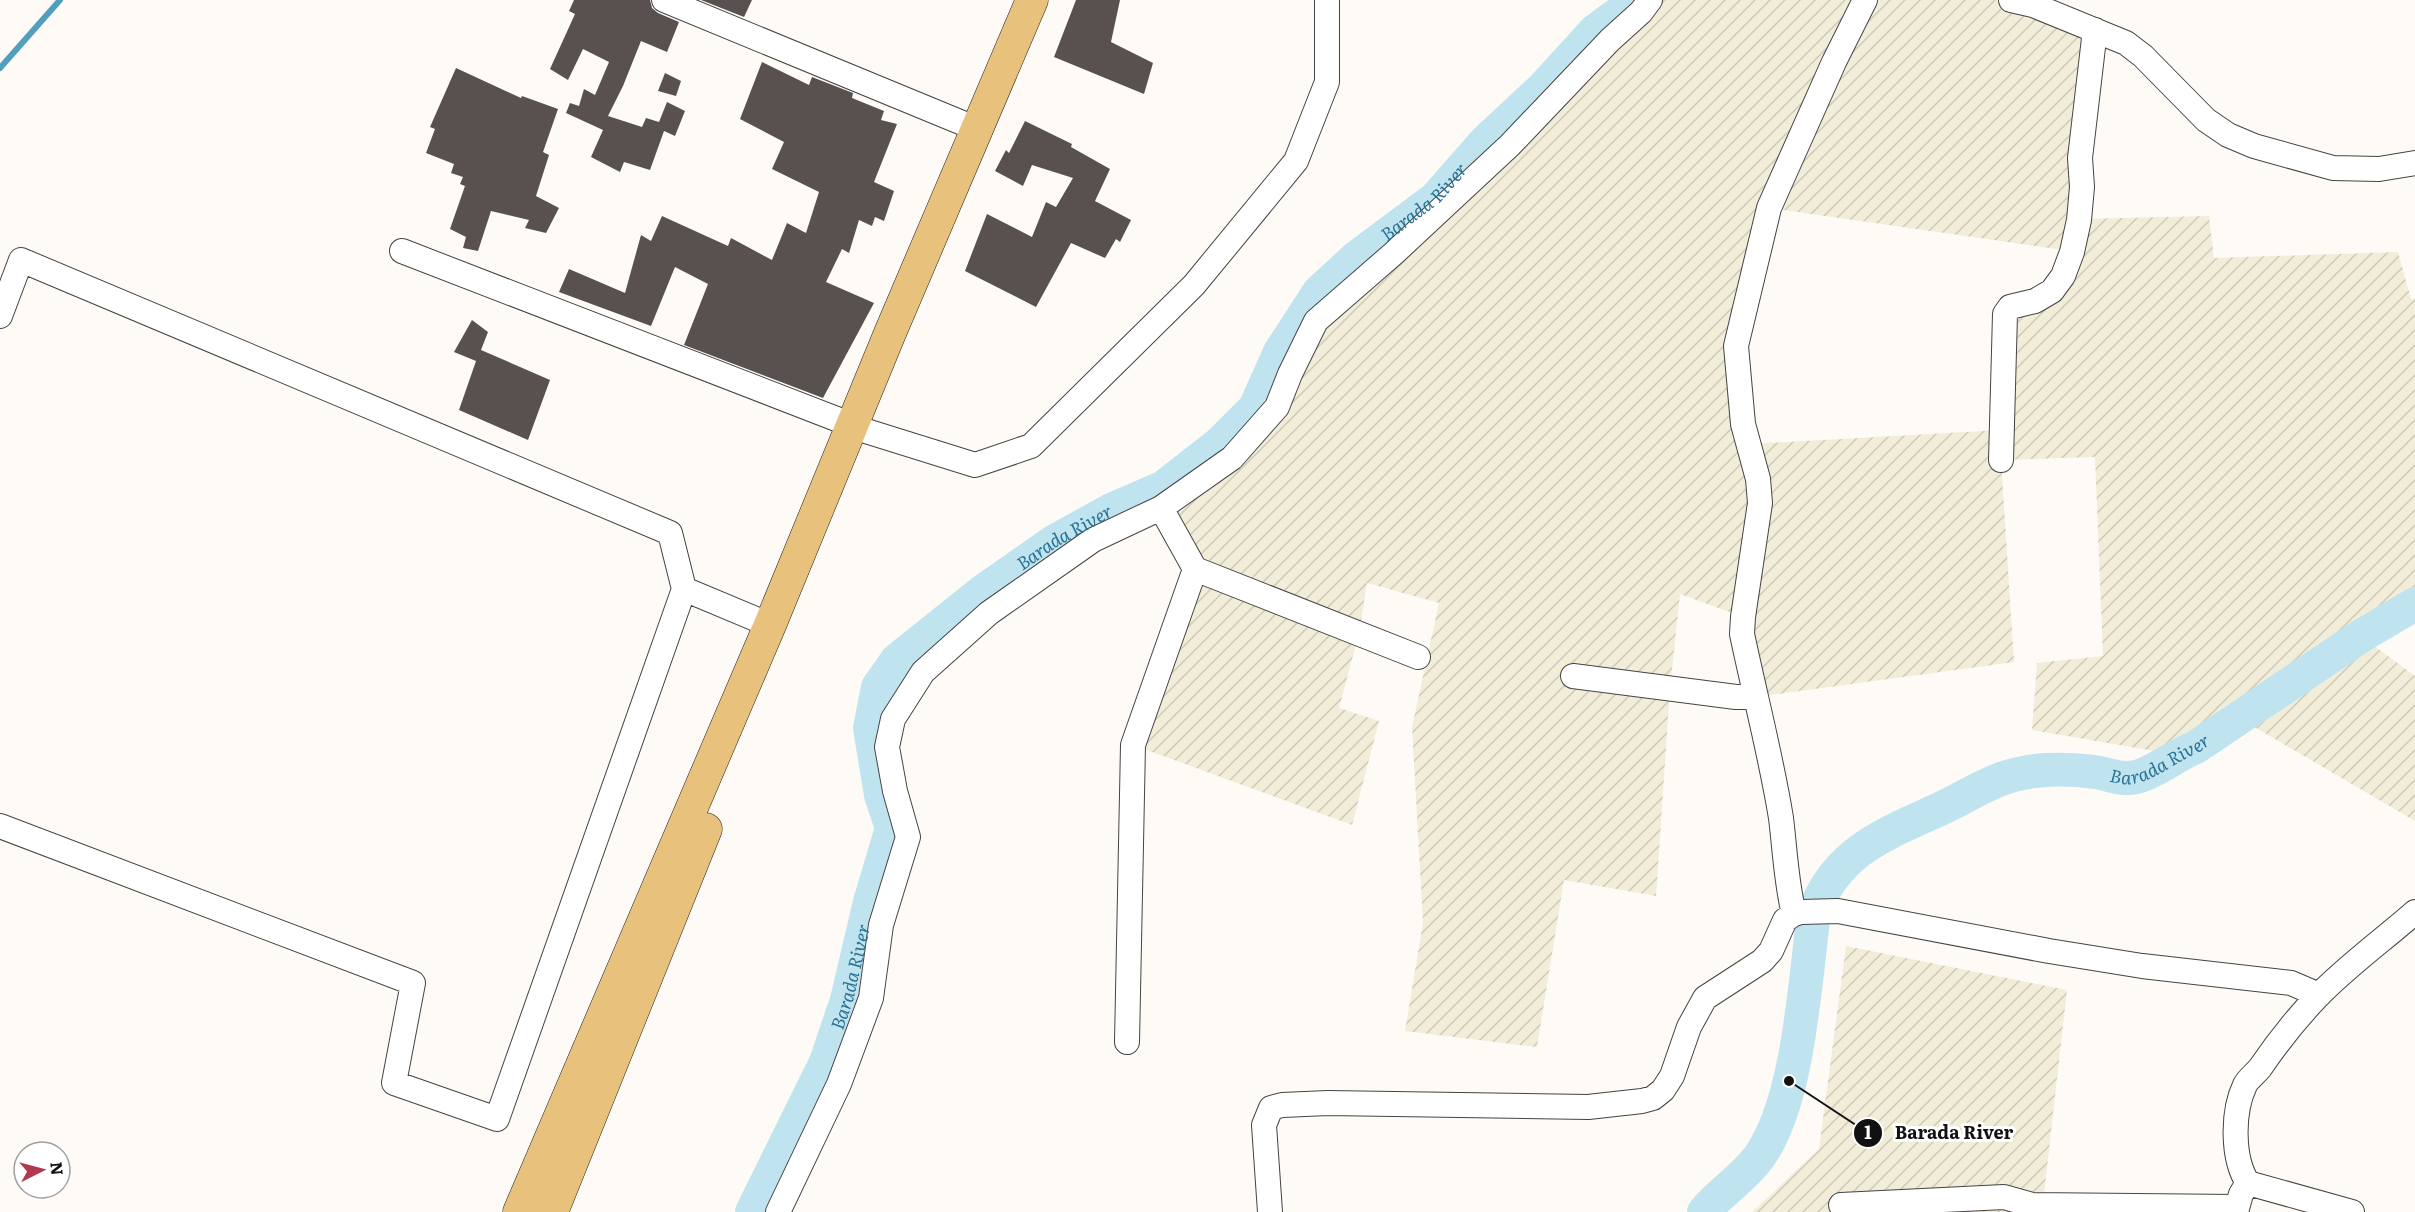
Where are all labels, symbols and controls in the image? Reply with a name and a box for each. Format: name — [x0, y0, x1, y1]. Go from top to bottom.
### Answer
water label: Barada River — [1375, 156, 1473, 247]
water label: Barada River — [1010, 497, 1117, 576]
water label: Barada River — [2108, 727, 2215, 790]
water label: Barada River — [823, 921, 876, 1033]
callout: Barada River — [1853, 1115, 2025, 1151]
text: 1 — [1864, 1118, 1872, 1145]
text: Barada River — [1895, 1118, 2013, 1145]
north arrow — [12, 1140, 72, 1200]
text: N — [45, 1160, 71, 1176]

